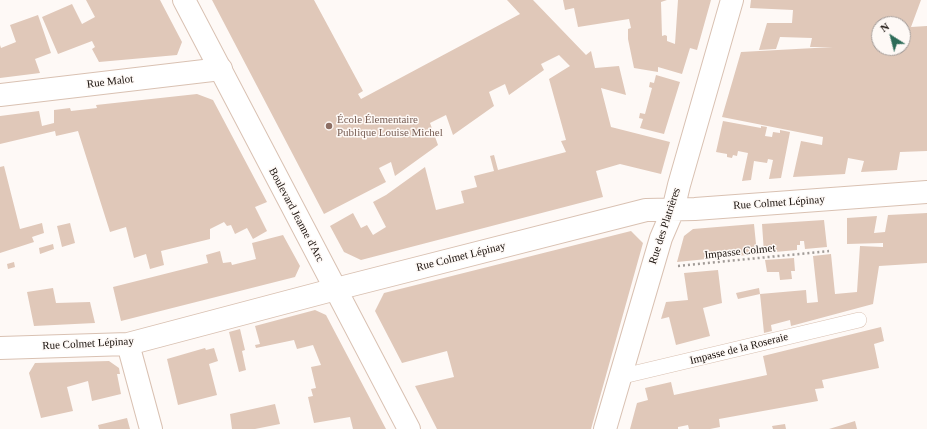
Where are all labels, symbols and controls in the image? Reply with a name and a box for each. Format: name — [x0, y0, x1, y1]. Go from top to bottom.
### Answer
north arrow — [871, 16, 911, 56]
text: N — [878, 20, 891, 34]
street label: Rue Malot — [86, 73, 134, 91]
place label: École Élementaire Publique Louise Michel — [337, 113, 443, 139]
marker: École Élementaire Publique Louise Michel — [324, 121, 334, 131]
street label: Boulevard Jeanne d'Arc — [265, 165, 327, 265]
street label: Rue des Platrières — [646, 186, 684, 266]
street label: Rue Colmet Lépinay — [733, 193, 825, 213]
street label: Rue Colmet Lépinay — [415, 240, 507, 274]
street label: Impasse Colmet — [704, 242, 776, 262]
street label: Impasse de la Roseraie — [688, 330, 790, 368]
street label: Rue Colmet Lépinay — [42, 335, 134, 353]

